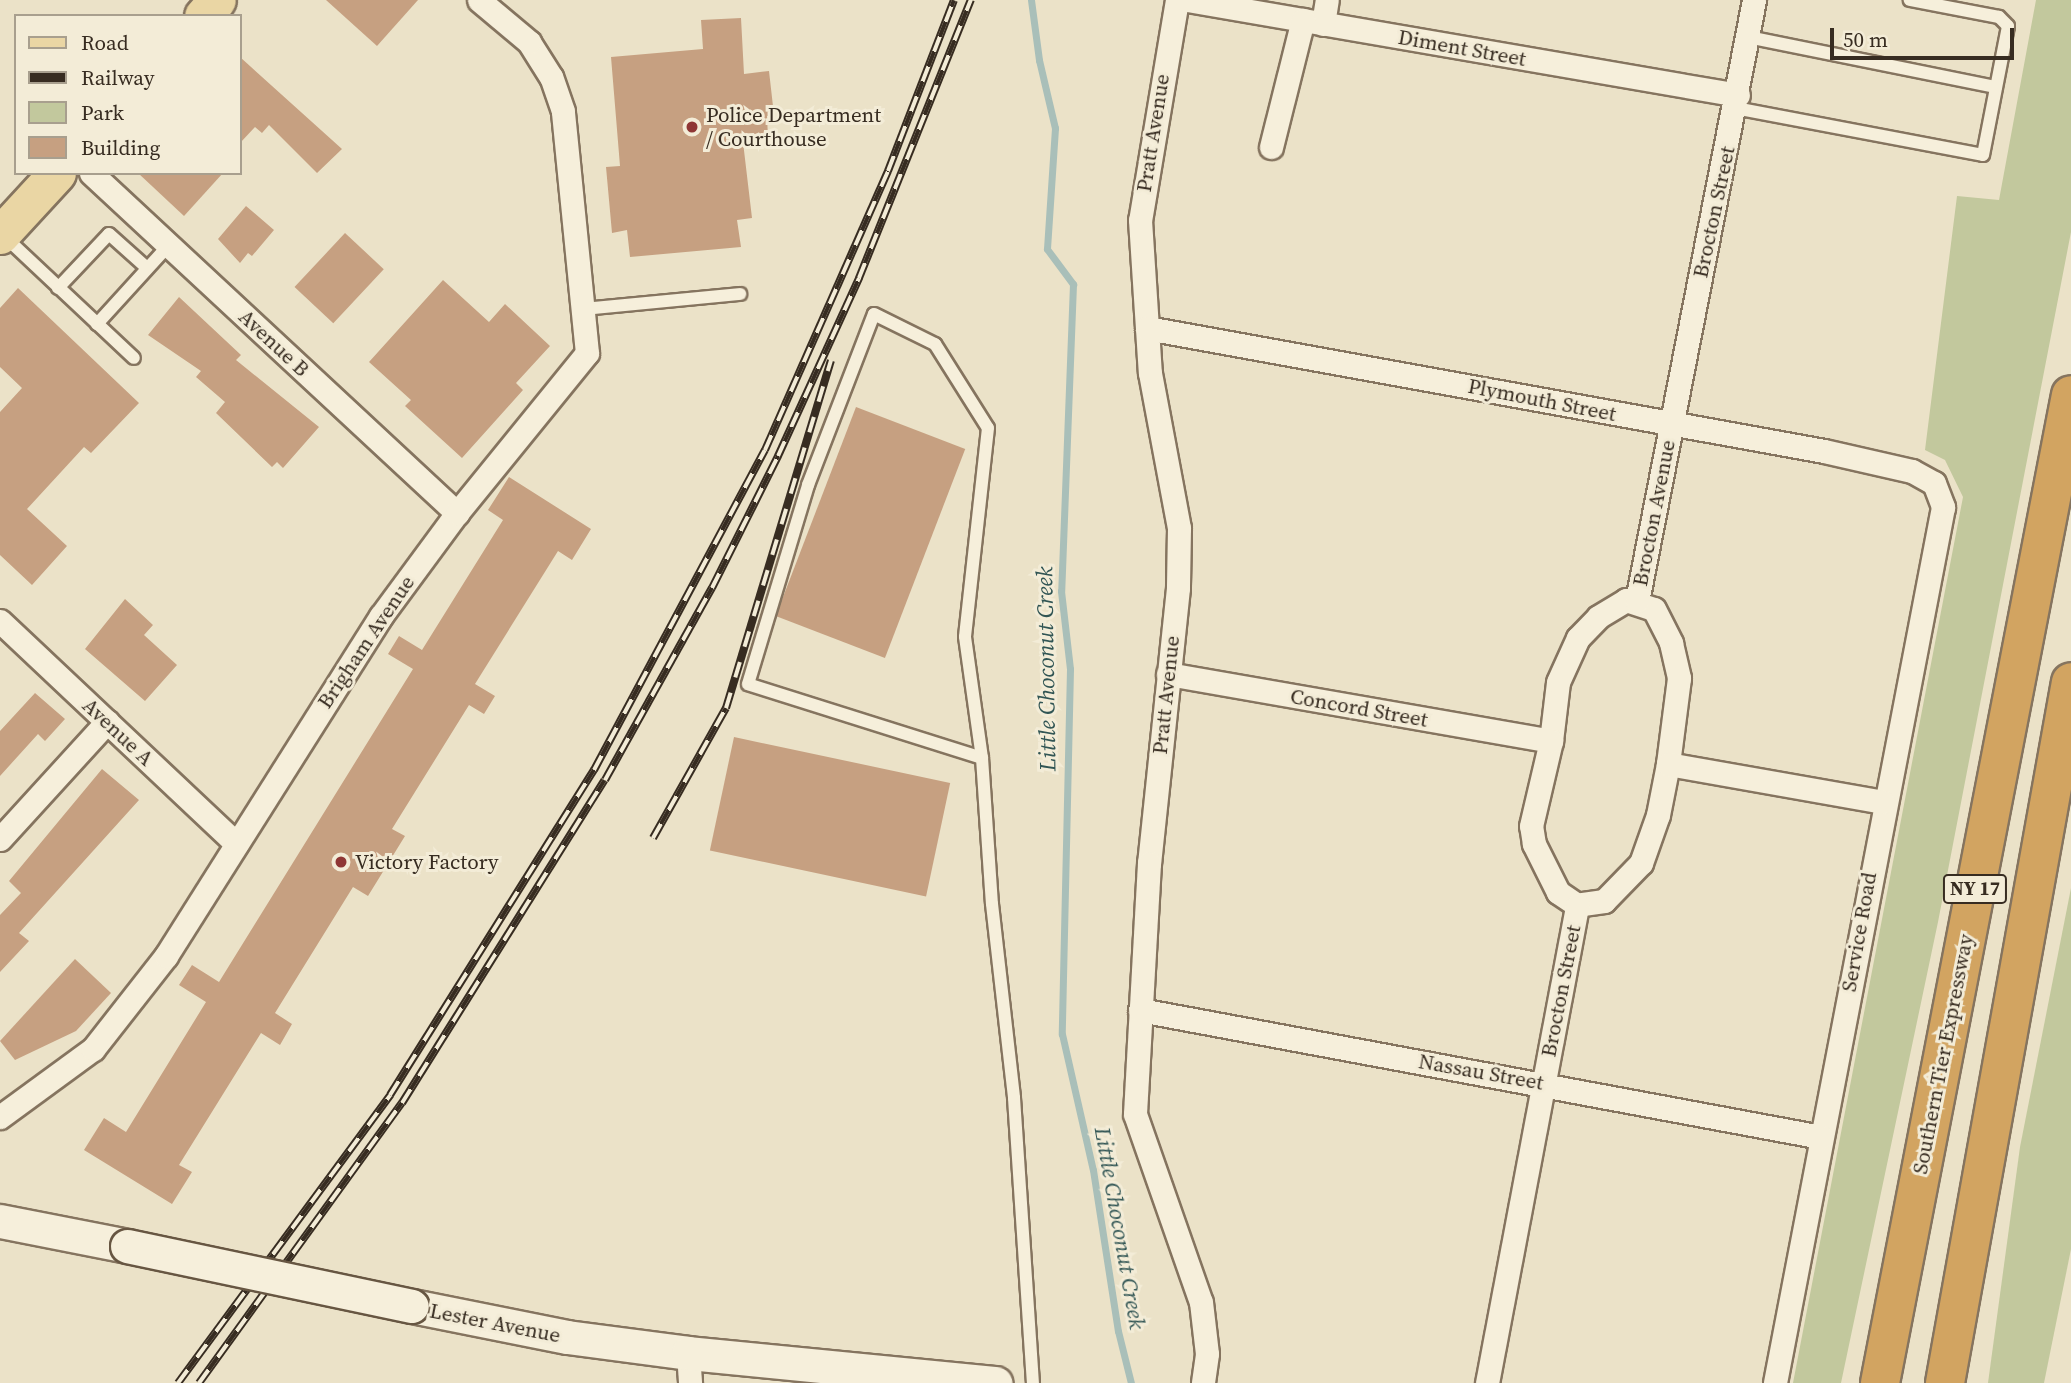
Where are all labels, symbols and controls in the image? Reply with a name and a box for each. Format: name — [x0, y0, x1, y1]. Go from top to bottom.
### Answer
legend — [14, 14, 242, 175]
scale bar — [1833, 14, 2017, 58]
street label: Diment Street — [1396, 24, 1528, 72]
text: 50 m — [1843, 25, 1888, 54]
text: Road — [81, 28, 129, 57]
text: Railway — [81, 63, 155, 92]
street label: Pratt Avenue — [1131, 72, 1175, 194]
text: Park — [81, 98, 124, 127]
place label: Police Department / Courthouse — [706, 102, 881, 152]
marker: Police Department / Courthouse — [684, 119, 700, 135]
text: Building — [81, 133, 160, 162]
street label: Brocton Street — [1688, 144, 1740, 280]
street label: Avenue B — [234, 304, 314, 382]
street label: Plymouth Street — [1466, 373, 1618, 427]
street label: Brocton Avenue — [1627, 438, 1681, 588]
water label: Little Choconut Creek — [1030, 566, 1062, 772]
street label: Brigham Avenue — [312, 571, 420, 713]
street label: Pratt Avenue — [1147, 634, 1185, 756]
street label: Concord Street — [1288, 684, 1430, 732]
street label: Avenue A — [77, 693, 159, 771]
place label: Victory Factory — [355, 849, 499, 875]
marker: Victory Factory — [333, 854, 349, 870]
street label: Service Road — [1836, 870, 1882, 994]
road number: NY 17 — [1942, 874, 2008, 904]
street label: Brocton Street — [1536, 923, 1586, 1059]
street label: Southern Tier Expressway — [1907, 932, 1979, 1176]
street label: Nassau Street — [1417, 1049, 1545, 1095]
water label: Little Choconut Creek — [1089, 1125, 1151, 1331]
street label: Lester Avenue — [428, 1298, 562, 1348]

